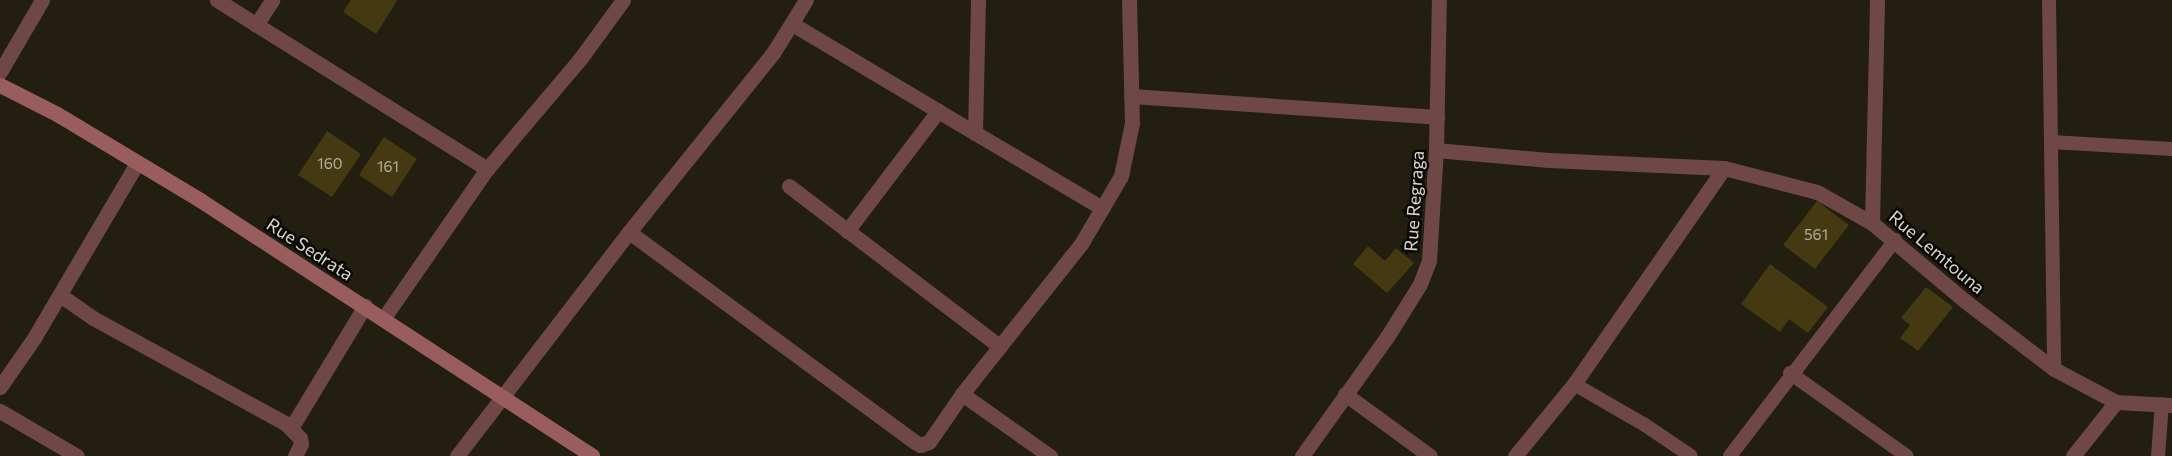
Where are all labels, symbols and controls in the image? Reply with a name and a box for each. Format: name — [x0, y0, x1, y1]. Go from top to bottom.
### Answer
street label: Rue Regraga — [1400, 150, 1428, 252]
house number: 160 — [317, 155, 343, 173]
house number: 161 — [377, 158, 399, 176]
street label: Rue Lemtouna — [1885, 206, 1989, 298]
street label: Rue Sedrata — [263, 213, 357, 285]
house number: 561 — [1804, 226, 1828, 244]

